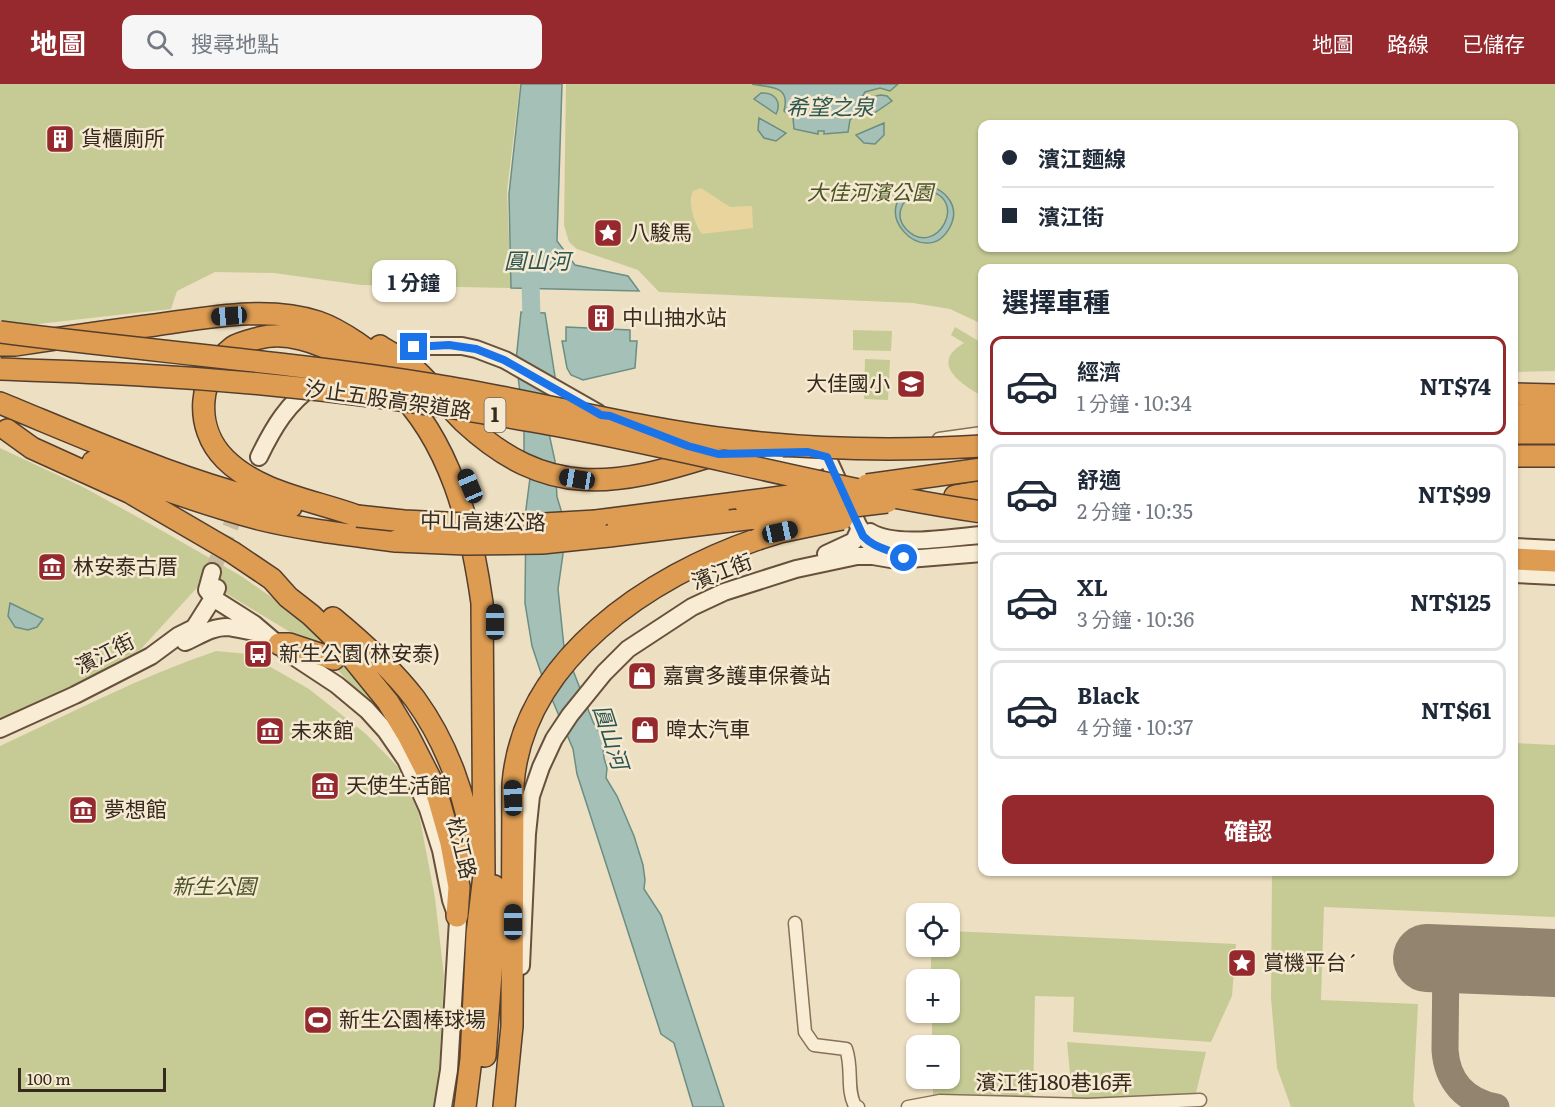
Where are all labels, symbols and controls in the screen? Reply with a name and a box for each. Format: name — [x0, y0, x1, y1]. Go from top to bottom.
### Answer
search box — [122, 15, 542, 69]
text: 地圖 — [30, 21, 86, 63]
icon: search — [143, 26, 176, 59]
text: 搜尋地點 — [191, 26, 279, 59]
text: 地圖 — [1312, 27, 1354, 58]
text: 路線 — [1387, 27, 1429, 58]
text: 已儲存 — [1462, 27, 1525, 58]
water label: 希望之泉 — [786, 89, 875, 122]
place label: 貨櫃廁所 — [81, 121, 165, 152]
building icon: 貨櫃廁所 — [44, 123, 76, 155]
text: 濱江麵線 — [1038, 141, 1126, 174]
park label: 大佳河濱公園 — [807, 175, 936, 206]
text: 濱江街 — [1038, 199, 1104, 232]
place label: 八駿馬 — [629, 215, 692, 246]
place icon: 八駿馬 — [592, 217, 624, 249]
water label: 圓山河 — [504, 243, 574, 276]
callout: 1 分鐘 — [372, 260, 456, 302]
text: 1 分鐘 — [388, 266, 440, 296]
text: 選擇車種 — [1002, 280, 1110, 320]
place label: 中山抽水站 — [622, 300, 727, 331]
building icon: 中山抽水站 — [585, 302, 617, 334]
car — [210, 306, 248, 326]
route end — [400, 333, 427, 360]
text: 經濟 — [1077, 354, 1121, 387]
icon: car — [1005, 359, 1059, 413]
place label: 大佳國小 — [806, 366, 890, 397]
school or university icon: 大佳國小 — [895, 368, 927, 400]
text: NT$74 — [1419, 369, 1491, 402]
street label: 汐止五股高架道路 — [303, 370, 474, 425]
text: 1 分鐘 · 10:34 — [1077, 387, 1192, 417]
road number: 1 — [484, 398, 506, 432]
text: 舒適 — [1077, 462, 1121, 495]
car — [455, 466, 485, 506]
car — [558, 467, 596, 491]
icon: car — [1005, 467, 1059, 521]
text: NT$99 — [1418, 477, 1491, 510]
text: 2 分鐘 · 10:35 — [1077, 495, 1193, 525]
street label: 中山高速公路 — [420, 503, 546, 536]
car — [761, 519, 799, 545]
street label: 濱江街 — [686, 544, 756, 595]
route start — [890, 544, 917, 571]
place label: 林安泰古厝 — [73, 549, 178, 580]
museum icon: 林安泰古厝 — [36, 551, 68, 583]
text: XL — [1077, 570, 1108, 603]
icon: car — [1005, 575, 1059, 629]
text: NT$125 — [1410, 585, 1491, 618]
text: 3 分鐘 · 10:36 — [1077, 603, 1194, 633]
car — [486, 604, 504, 640]
street label: 濱江街 — [69, 624, 139, 680]
place label: 新生公園(林安泰) — [279, 636, 440, 667]
bus stop icon: 新生公園(林安泰) — [242, 638, 274, 670]
place label: 嘉實多護車保養站 — [663, 658, 831, 689]
shop icon: 嘉實多護車保養站 — [626, 660, 658, 692]
text: Black — [1077, 678, 1139, 711]
icon: car — [1005, 683, 1059, 737]
text: NT$61 — [1421, 693, 1491, 726]
water label: 圓山河 — [587, 700, 640, 777]
text: 4 分鐘 · 10:37 — [1077, 711, 1193, 741]
place label: 暐太汽車 — [666, 712, 750, 743]
place label: 未來館 — [291, 713, 354, 744]
shop icon: 暐太汽車 — [629, 714, 661, 746]
museum icon: 未來館 — [254, 715, 286, 747]
place label: 天使生活館 — [346, 768, 451, 799]
museum icon: 天使生活館 — [309, 770, 341, 802]
car — [503, 780, 523, 816]
place label: 夢想館 — [104, 792, 167, 823]
museum icon: 夢想館 — [67, 794, 99, 826]
button: 確認 — [1002, 795, 1494, 864]
street label: 松江路 — [441, 813, 486, 882]
park label: 新生公園 — [172, 869, 259, 900]
map controls — [906, 903, 960, 1089]
button: locate — [906, 903, 960, 957]
car — [504, 904, 522, 940]
place label: 賞機平台ˊ — [1263, 945, 1358, 976]
place icon: 賞機平台ˊ — [1226, 947, 1258, 979]
button: + — [906, 969, 960, 1023]
place label: 新生公園棒球場 — [339, 1002, 486, 1033]
sports icon: 新生公園棒球場 — [302, 1004, 334, 1036]
button: − — [906, 1035, 960, 1089]
scale bar — [18, 1065, 166, 1092]
street label: 濱江街180巷16弄 — [975, 1065, 1133, 1096]
text: 100 m — [27, 1066, 71, 1090]

